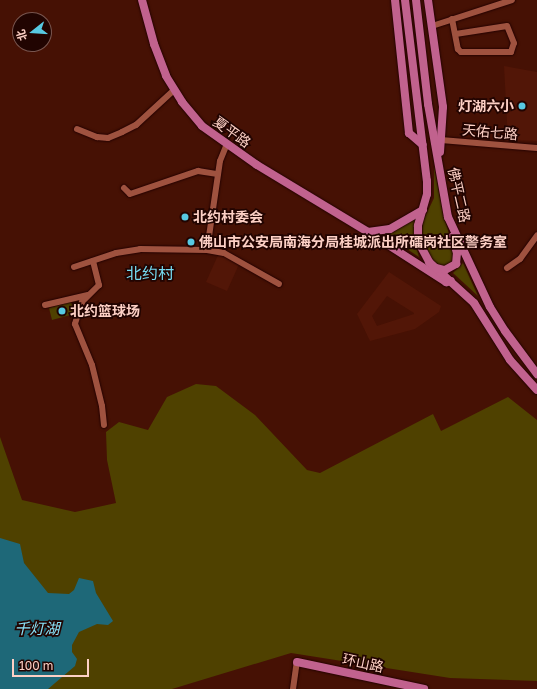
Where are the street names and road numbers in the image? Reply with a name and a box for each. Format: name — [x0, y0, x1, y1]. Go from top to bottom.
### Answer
street label: 夏平路 — [210, 113, 254, 151]
street label: 天佑七路 — [461, 121, 519, 143]
street label: 佛平二路 — [445, 166, 473, 224]
street label: 环山路 — [341, 650, 385, 676]

